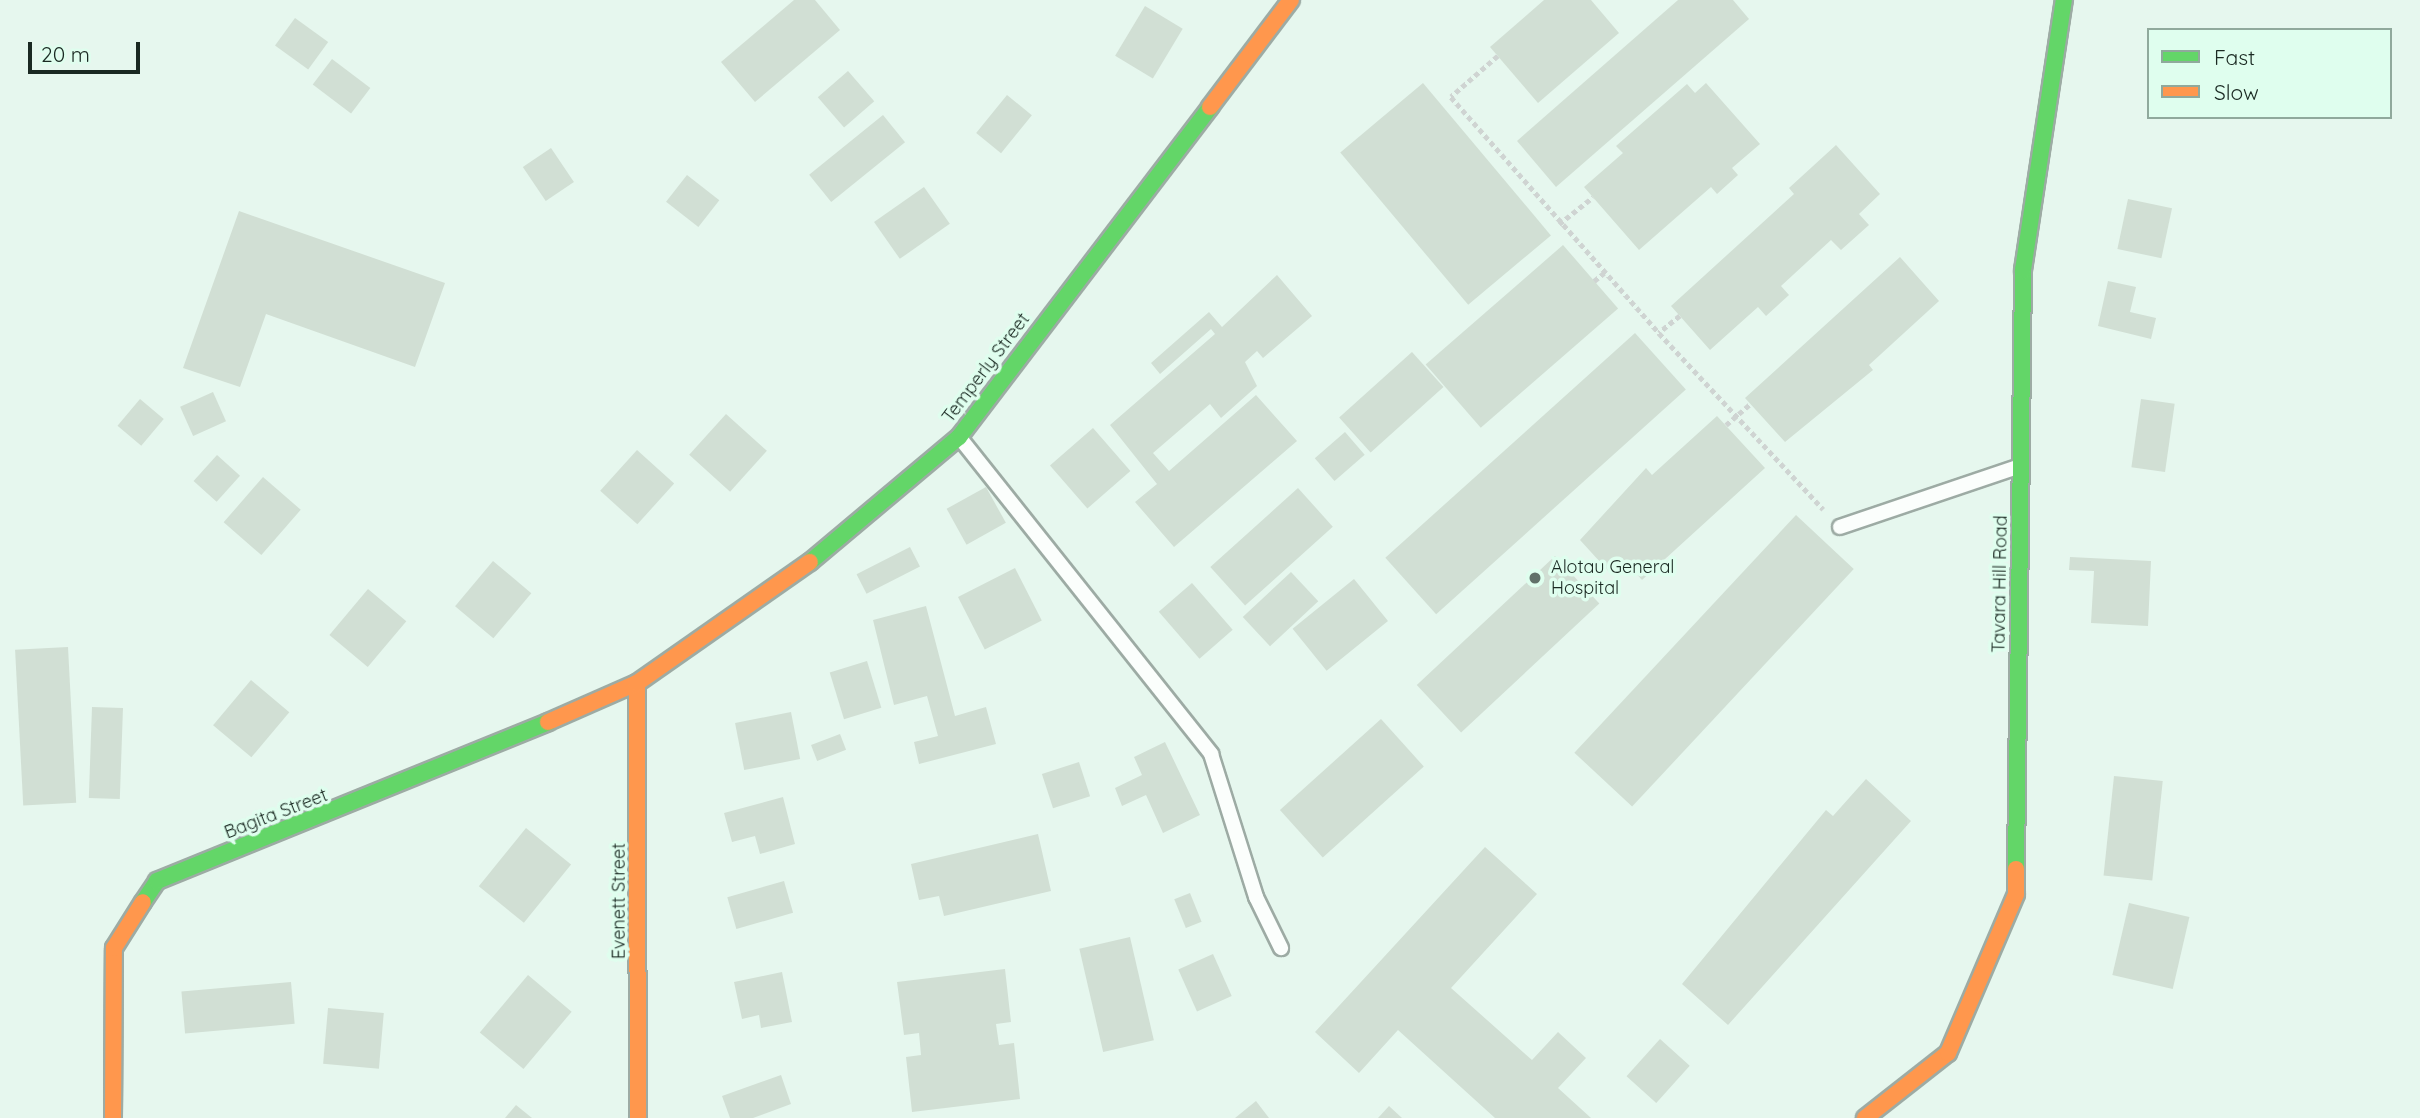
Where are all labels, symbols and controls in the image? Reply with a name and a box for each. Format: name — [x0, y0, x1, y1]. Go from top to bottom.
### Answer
scale bar — [32, 28, 144, 72]
legend — [2147, 28, 2392, 119]
text: 20 m — [41, 41, 90, 67]
text: Fast — [2214, 44, 2255, 70]
text: Slow — [2214, 79, 2259, 105]
street label: Temperly Street — [938, 309, 1034, 427]
street label: Tavara Hill Road — [1988, 515, 2012, 653]
place label: Alotau General Hospital — [1551, 557, 1674, 600]
marker: Alotau General Hospital — [1525, 568, 1545, 588]
street label: Bagita Street — [221, 784, 331, 844]
street label: Evenett Street — [608, 843, 630, 959]

